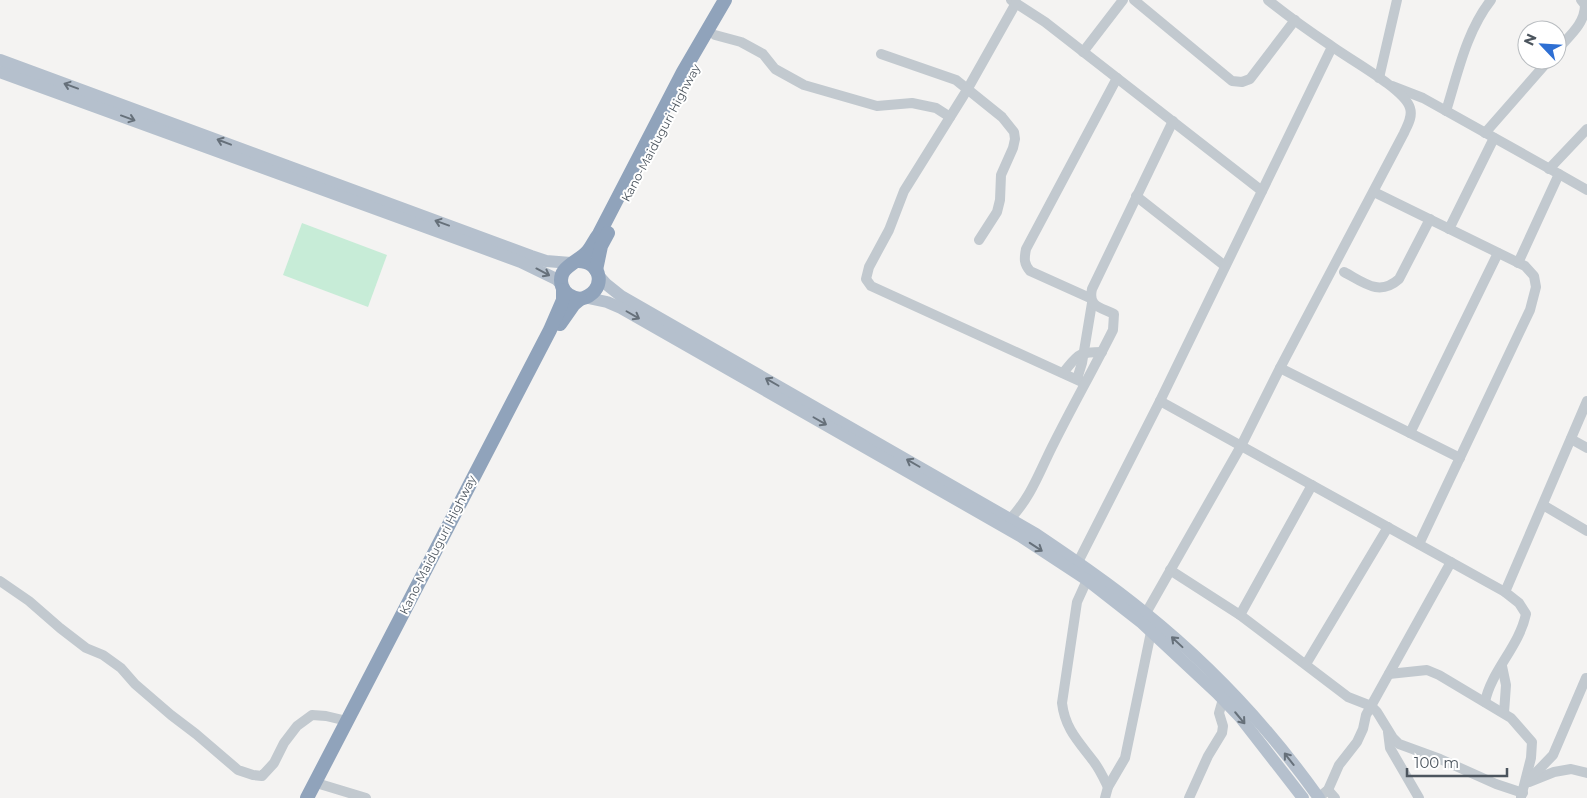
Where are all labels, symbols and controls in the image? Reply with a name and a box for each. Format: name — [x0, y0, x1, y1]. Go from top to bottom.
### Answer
north arrow — [1517, 20, 1567, 70]
text: N — [1520, 31, 1541, 48]
street label: Kano-Maiduguri Highway — [618, 61, 704, 204]
one-way arrow — [64, 81, 79, 90]
one-way arrow — [120, 114, 135, 123]
one-way arrow — [217, 137, 232, 146]
one-way arrow — [435, 218, 450, 227]
one-way arrow — [535, 268, 549, 278]
one-way arrow — [625, 310, 640, 320]
one-way arrow — [765, 377, 779, 387]
one-way arrow — [812, 417, 826, 427]
one-way arrow — [905, 458, 920, 468]
street label: Kano-Maiduguri Highway — [396, 472, 479, 617]
one-way arrow — [1029, 541, 1043, 552]
one-way arrow — [1171, 636, 1184, 648]
one-way arrow — [1235, 711, 1246, 724]
scale bar — [1407, 746, 1507, 778]
one-way arrow — [1284, 752, 1294, 766]
text: 100 m — [1414, 753, 1459, 772]

